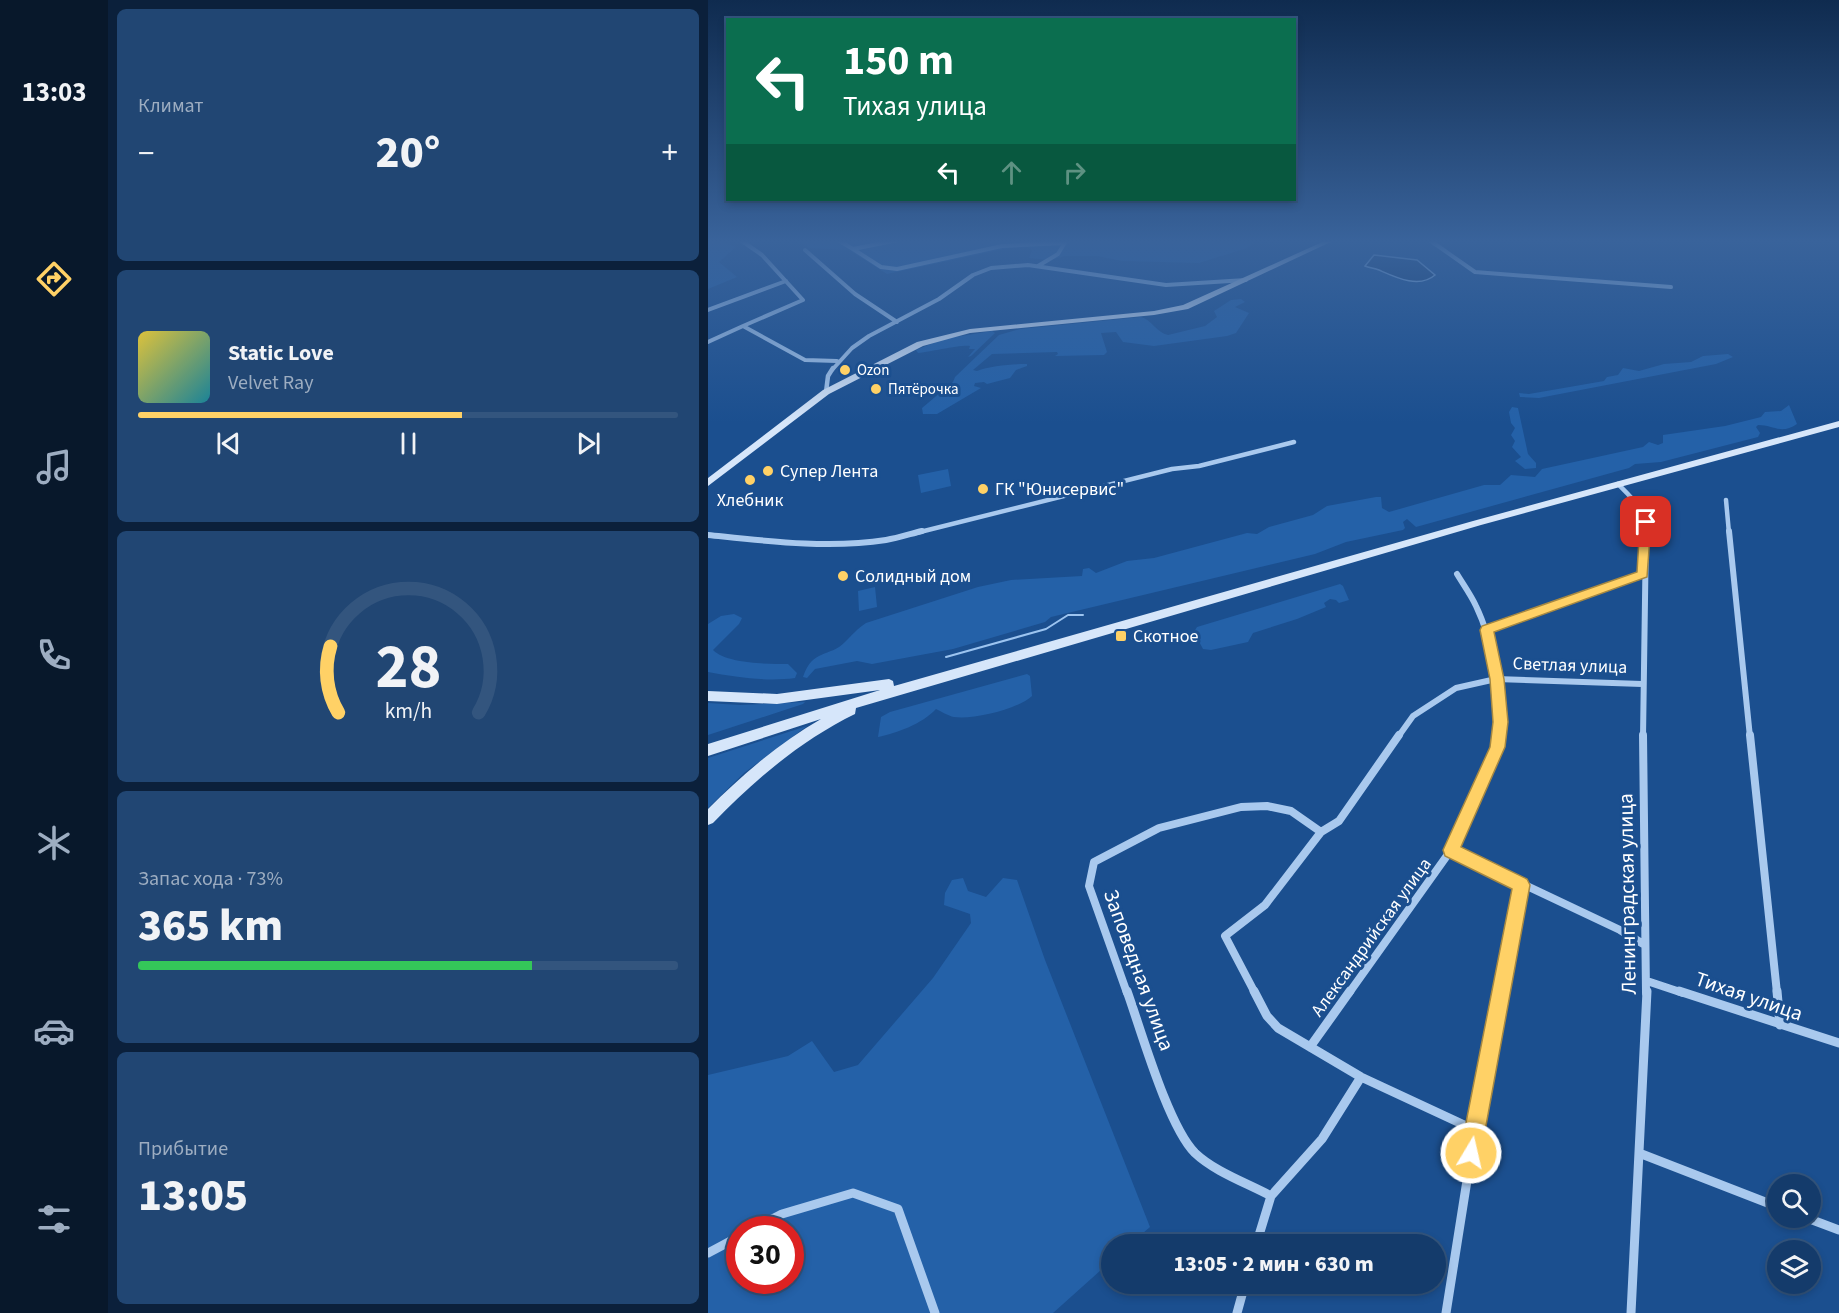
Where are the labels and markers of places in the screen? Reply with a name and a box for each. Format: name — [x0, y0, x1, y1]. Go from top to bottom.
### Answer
place label: Ozon — [857, 360, 889, 381]
marker: Ozon — [838, 363, 852, 377]
place label: Пятёрочка — [888, 379, 959, 400]
marker: Пятёрочка — [869, 382, 883, 396]
place label: Супер Лента — [780, 459, 878, 484]
marker: Супер Лента — [761, 464, 775, 478]
marker: Хлебник — [743, 473, 757, 487]
place label: ГК "Юнисервис" — [995, 477, 1124, 502]
marker: ГК "Юнисервис" — [976, 482, 990, 496]
place label: Хлебник — [717, 488, 783, 513]
pin — [1620, 496, 1671, 547]
place label: Солидный дом — [855, 564, 971, 589]
marker: Солидный дом — [836, 569, 850, 583]
place label: Скотное — [1133, 624, 1198, 649]
marker: Скотное — [1114, 629, 1128, 643]

